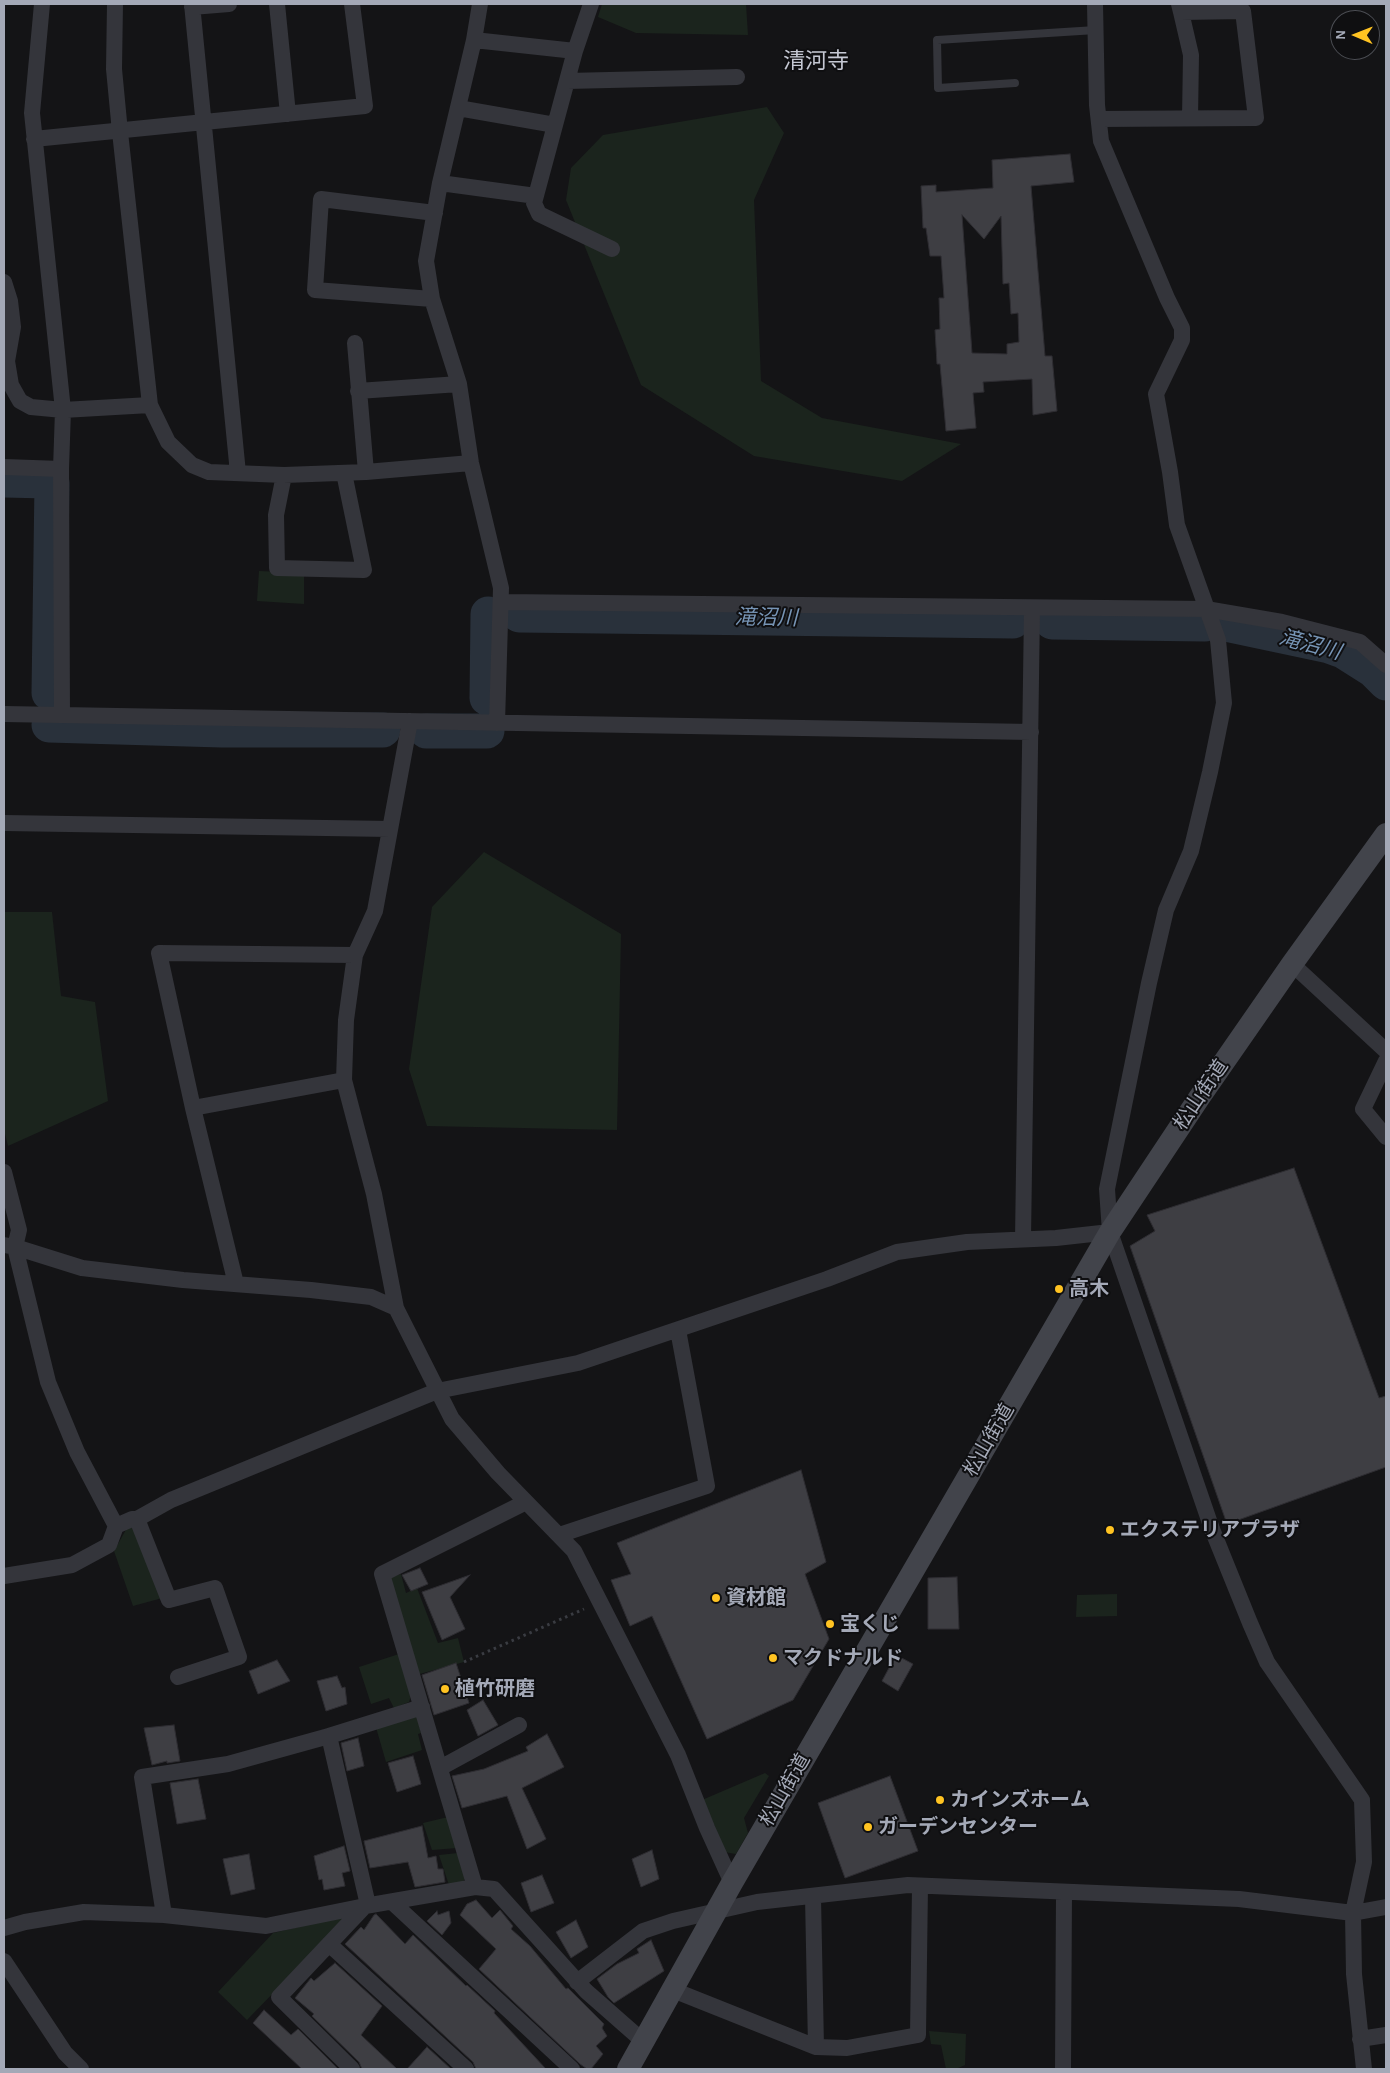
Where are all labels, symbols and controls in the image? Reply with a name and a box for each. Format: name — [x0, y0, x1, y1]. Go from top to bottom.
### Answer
north arrow — [1330, 10, 1380, 60]
text: N — [1334, 30, 1348, 40]
district label: 清河寺 — [783, 48, 849, 74]
water label: 滝沼川 — [734, 605, 798, 631]
water label: 滝沼川 — [1276, 625, 1344, 665]
street label: 松山街道 — [1169, 1055, 1233, 1135]
place label: 高木 — [1069, 1277, 1109, 1301]
marker: 高木 — [1053, 1283, 1065, 1295]
street label: 松山街道 — [959, 1399, 1019, 1481]
place label: エクステリアプラザ — [1120, 1518, 1300, 1542]
marker: エクステリアプラザ — [1104, 1524, 1116, 1536]
place label: 資材館 — [726, 1586, 786, 1610]
marker: 資材館 — [710, 1592, 722, 1604]
place label: 宝くじ — [840, 1612, 900, 1636]
marker: 宝くじ — [824, 1618, 836, 1630]
place label: マクドナルド — [783, 1646, 903, 1670]
marker: マクドナルド — [767, 1652, 779, 1664]
place label: 植竹研磨 — [455, 1677, 535, 1701]
marker: 植竹研磨 — [439, 1683, 451, 1695]
street label: 松山街道 — [755, 1749, 815, 1831]
place label: カインズホーム — [950, 1788, 1090, 1812]
marker: カインズホーム — [934, 1794, 946, 1806]
place label: ガーデンセンター — [878, 1815, 1038, 1839]
marker: ガーデンセンター — [862, 1821, 874, 1833]

